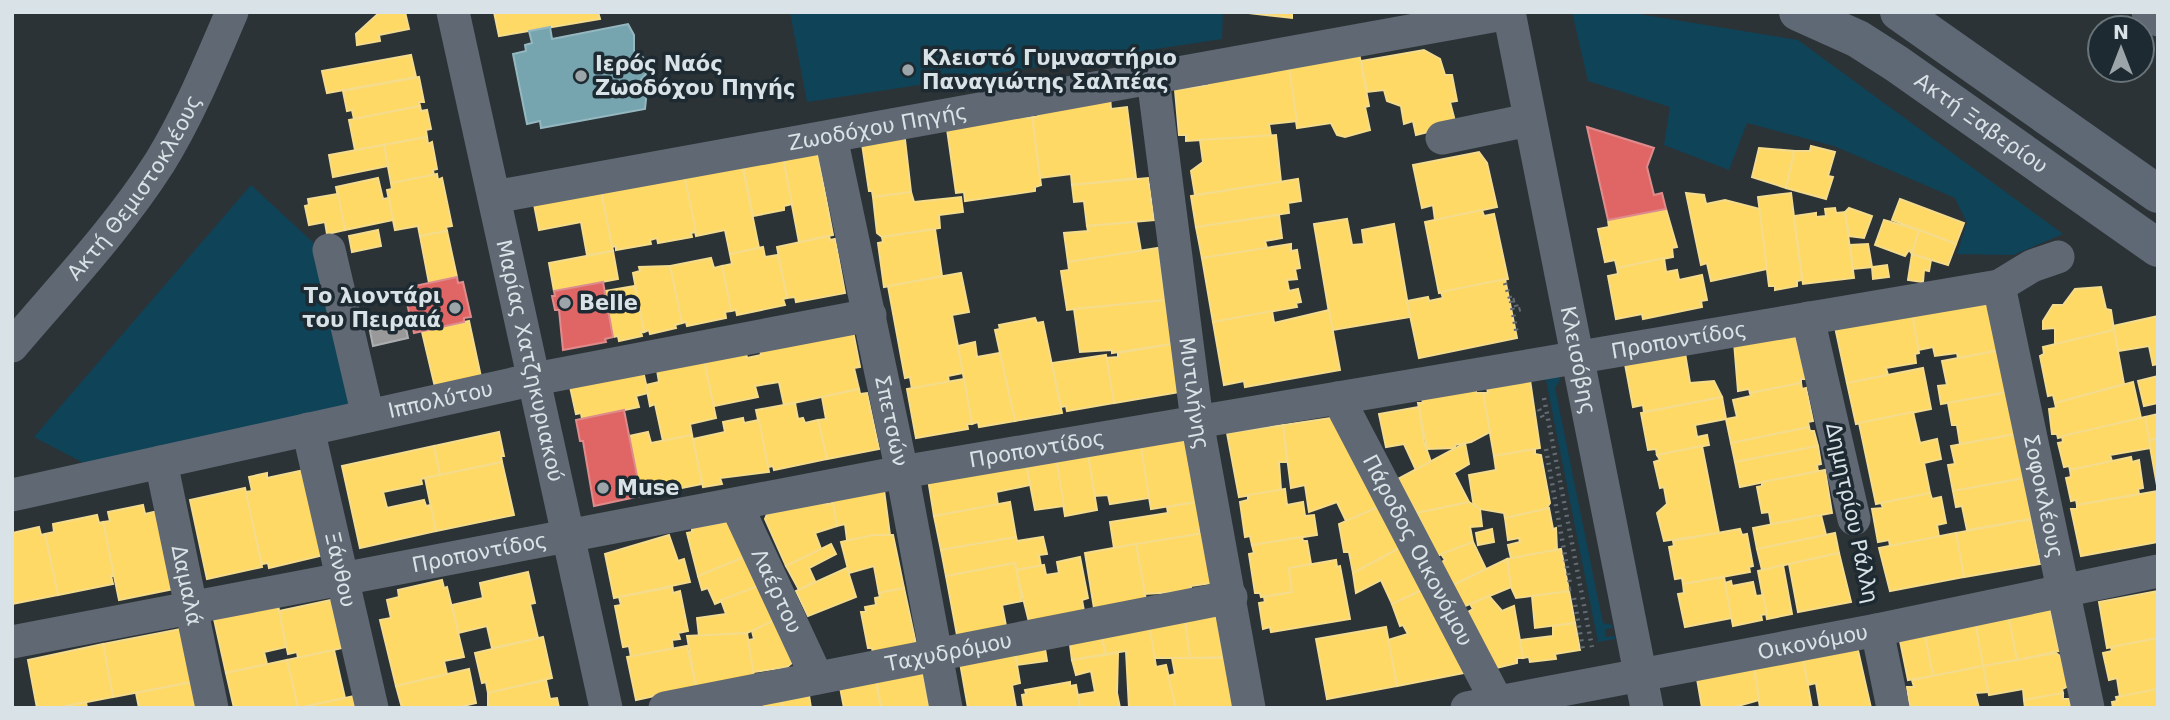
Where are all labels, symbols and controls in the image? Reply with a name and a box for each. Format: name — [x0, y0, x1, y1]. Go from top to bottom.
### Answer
north arrow — [2086, 14, 2156, 84]
text: N — [2113, 21, 2129, 43]
place label: Κλειστό Γυμναστήριο Παναγιώτης Σαλπέας — [922, 46, 1177, 94]
place label: Ιερός Ναός Ζωοδόχου Πηγής — [595, 52, 795, 100]
marker: Κλειστό Γυμναστήριο Παναγιώτης Σαλπέας — [900, 62, 916, 78]
marker: Ιερός Ναός Ζωοδόχου Πηγής — [573, 68, 589, 84]
street label: Ακτή Ξαβερίου — [1910, 68, 2052, 178]
street label: Ακτή Θεμιστοκλέους — [62, 91, 206, 285]
street label: Ζωοδόχου Πηγής — [786, 99, 969, 155]
street label: Μαρίας Χατζηκυριακού — [491, 237, 568, 484]
place label: Το λιοντάρι του Πειραιά — [302, 284, 441, 332]
place label: Belle — [579, 291, 638, 315]
marker: Belle — [557, 295, 573, 311]
marker: Το λιοντάρι του Πειραιά — [447, 300, 463, 316]
street label: Κλεισόβης — [1556, 304, 1601, 416]
street label: Προποντίδος — [1609, 317, 1748, 364]
street label: Μυτιλήνης — [1174, 336, 1214, 451]
street label: Σπετσών — [870, 373, 912, 468]
street label: Ιππολύτου — [386, 377, 495, 423]
street label: Δημητρίου Ράλλη — [1821, 421, 1883, 605]
street label: Προποντίδος — [967, 426, 1107, 472]
street label: Σοφοκλέους — [2019, 432, 2068, 561]
street label: Πάροδος Οικονόμου — [1358, 451, 1478, 650]
place label: Muse — [617, 476, 680, 500]
marker: Muse — [595, 480, 611, 496]
street label: Προποντίδος — [410, 528, 549, 577]
street label: Ξάνθου — [320, 529, 360, 609]
street label: Δαμαλά — [167, 543, 207, 628]
street label: Λαέρτου — [747, 545, 807, 637]
street label: Οικονόμου — [1756, 620, 1870, 664]
street label: Ταχυδρόμου — [882, 628, 1014, 677]

